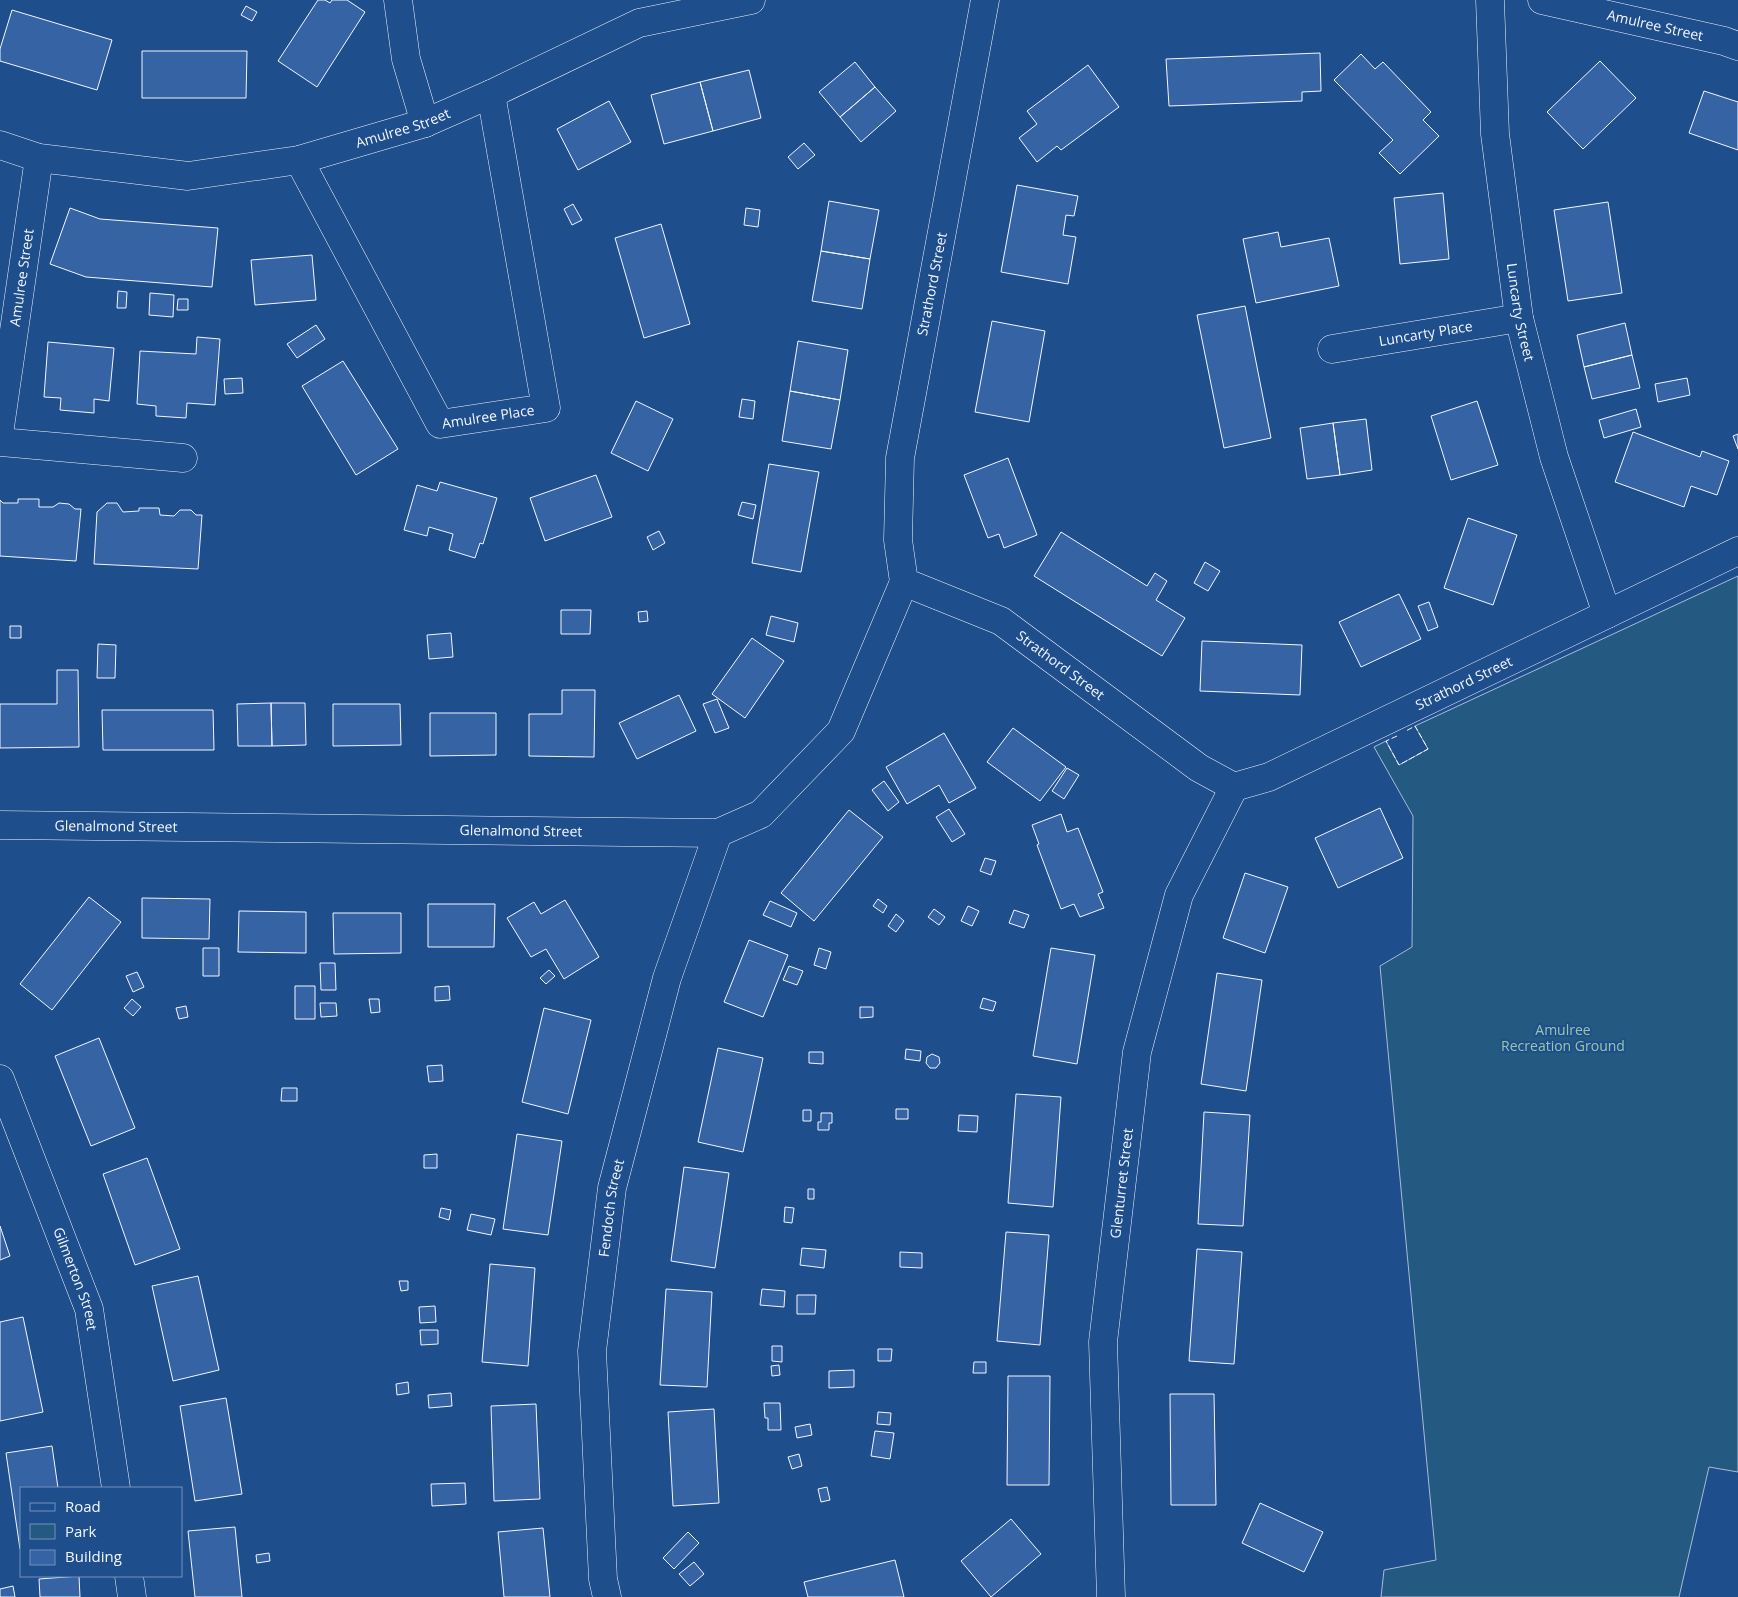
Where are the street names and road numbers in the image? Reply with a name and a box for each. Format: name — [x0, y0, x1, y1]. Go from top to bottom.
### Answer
street label: Amulree Street — [1605, 5, 1705, 45]
street label: Amulree Street — [353, 103, 453, 152]
street label: Amulree Street — [5, 228, 38, 327]
street label: Strathord Street — [912, 230, 951, 337]
street label: Luncarty Street — [1503, 262, 1539, 363]
street label: Luncarty Place — [1377, 316, 1474, 350]
street label: Amulree Place — [440, 400, 536, 433]
street label: Strathord Street — [1013, 626, 1109, 704]
street label: Strathord Street — [1412, 651, 1515, 714]
street label: Glenalmond Street — [54, 816, 178, 836]
street label: Glenalmond Street — [459, 820, 583, 840]
street label: Glenturret Street — [1105, 1127, 1137, 1239]
street label: Fendoch Street — [594, 1157, 628, 1258]
street label: Gilmerton Street — [49, 1224, 102, 1332]

